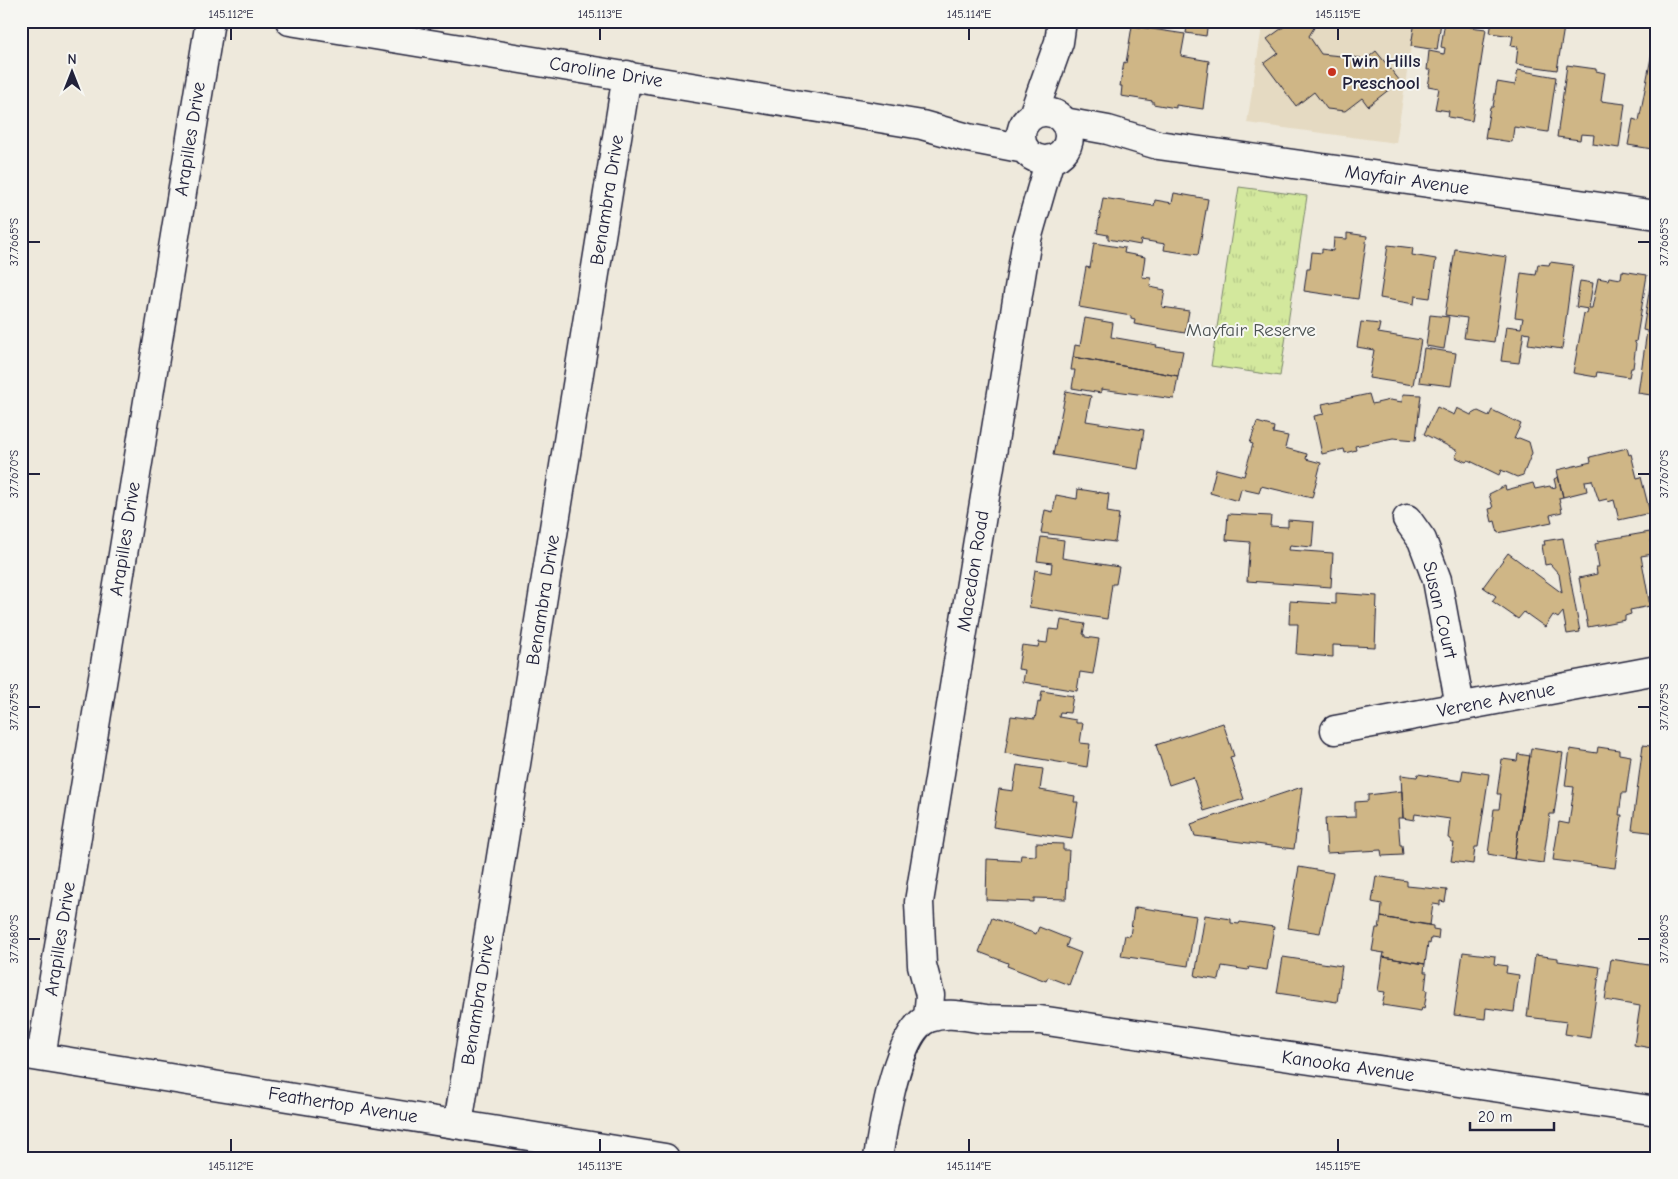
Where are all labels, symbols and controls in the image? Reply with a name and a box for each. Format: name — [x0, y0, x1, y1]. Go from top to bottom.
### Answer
text: 145.112°E — [209, 7, 253, 21]
text: 145.113°E — [578, 7, 622, 21]
text: 145.114°E — [947, 7, 991, 21]
text: 145.115°E — [1315, 7, 1361, 21]
north arrow — [48, 48, 98, 98]
place label: Twin Hills Preschool — [1342, 50, 1421, 94]
text: N — [67, 51, 77, 68]
street label: Caroline Drive — [548, 52, 664, 92]
marker: Twin Hills Preschool — [1326, 66, 1338, 78]
street label: Arapilles Drive — [170, 80, 210, 198]
street label: Benambra Drive — [586, 133, 628, 267]
street label: Mayfair Avenue — [1344, 160, 1470, 200]
text: 37.7665°S — [7, 217, 21, 266]
text: 37.7665°S — [1657, 217, 1671, 266]
park label: Mayfair Reserve — [1186, 319, 1316, 341]
text: 37.7670°S — [7, 450, 21, 498]
text: 37.7670°S — [1657, 450, 1671, 498]
street label: Arapilles Drive — [105, 480, 145, 598]
street label: Macedon Road — [953, 509, 993, 633]
street label: Benambra Drive — [522, 533, 564, 667]
street label: Susan Court — [1418, 559, 1462, 661]
street label: Verene Avenue — [1435, 678, 1557, 722]
text: 37.7675°S — [7, 683, 21, 731]
text: 37.7675°S — [1657, 683, 1671, 731]
street label: Arapilles Drive — [40, 880, 80, 998]
text: 37.7680°S — [7, 914, 21, 963]
text: 37.7680°S — [1657, 914, 1671, 963]
street label: Benambra Drive — [457, 933, 499, 1067]
street label: Kanooka Avenue — [1280, 1046, 1416, 1086]
street label: Feathertop Avenue — [267, 1082, 419, 1128]
scale bar — [1470, 1099, 1554, 1131]
text: 20 m — [1478, 1108, 1512, 1126]
text: 145.112°E — [209, 1159, 253, 1173]
text: 145.113°E — [578, 1159, 622, 1173]
text: 145.114°E — [947, 1159, 991, 1173]
text: 145.115°E — [1315, 1159, 1361, 1173]

